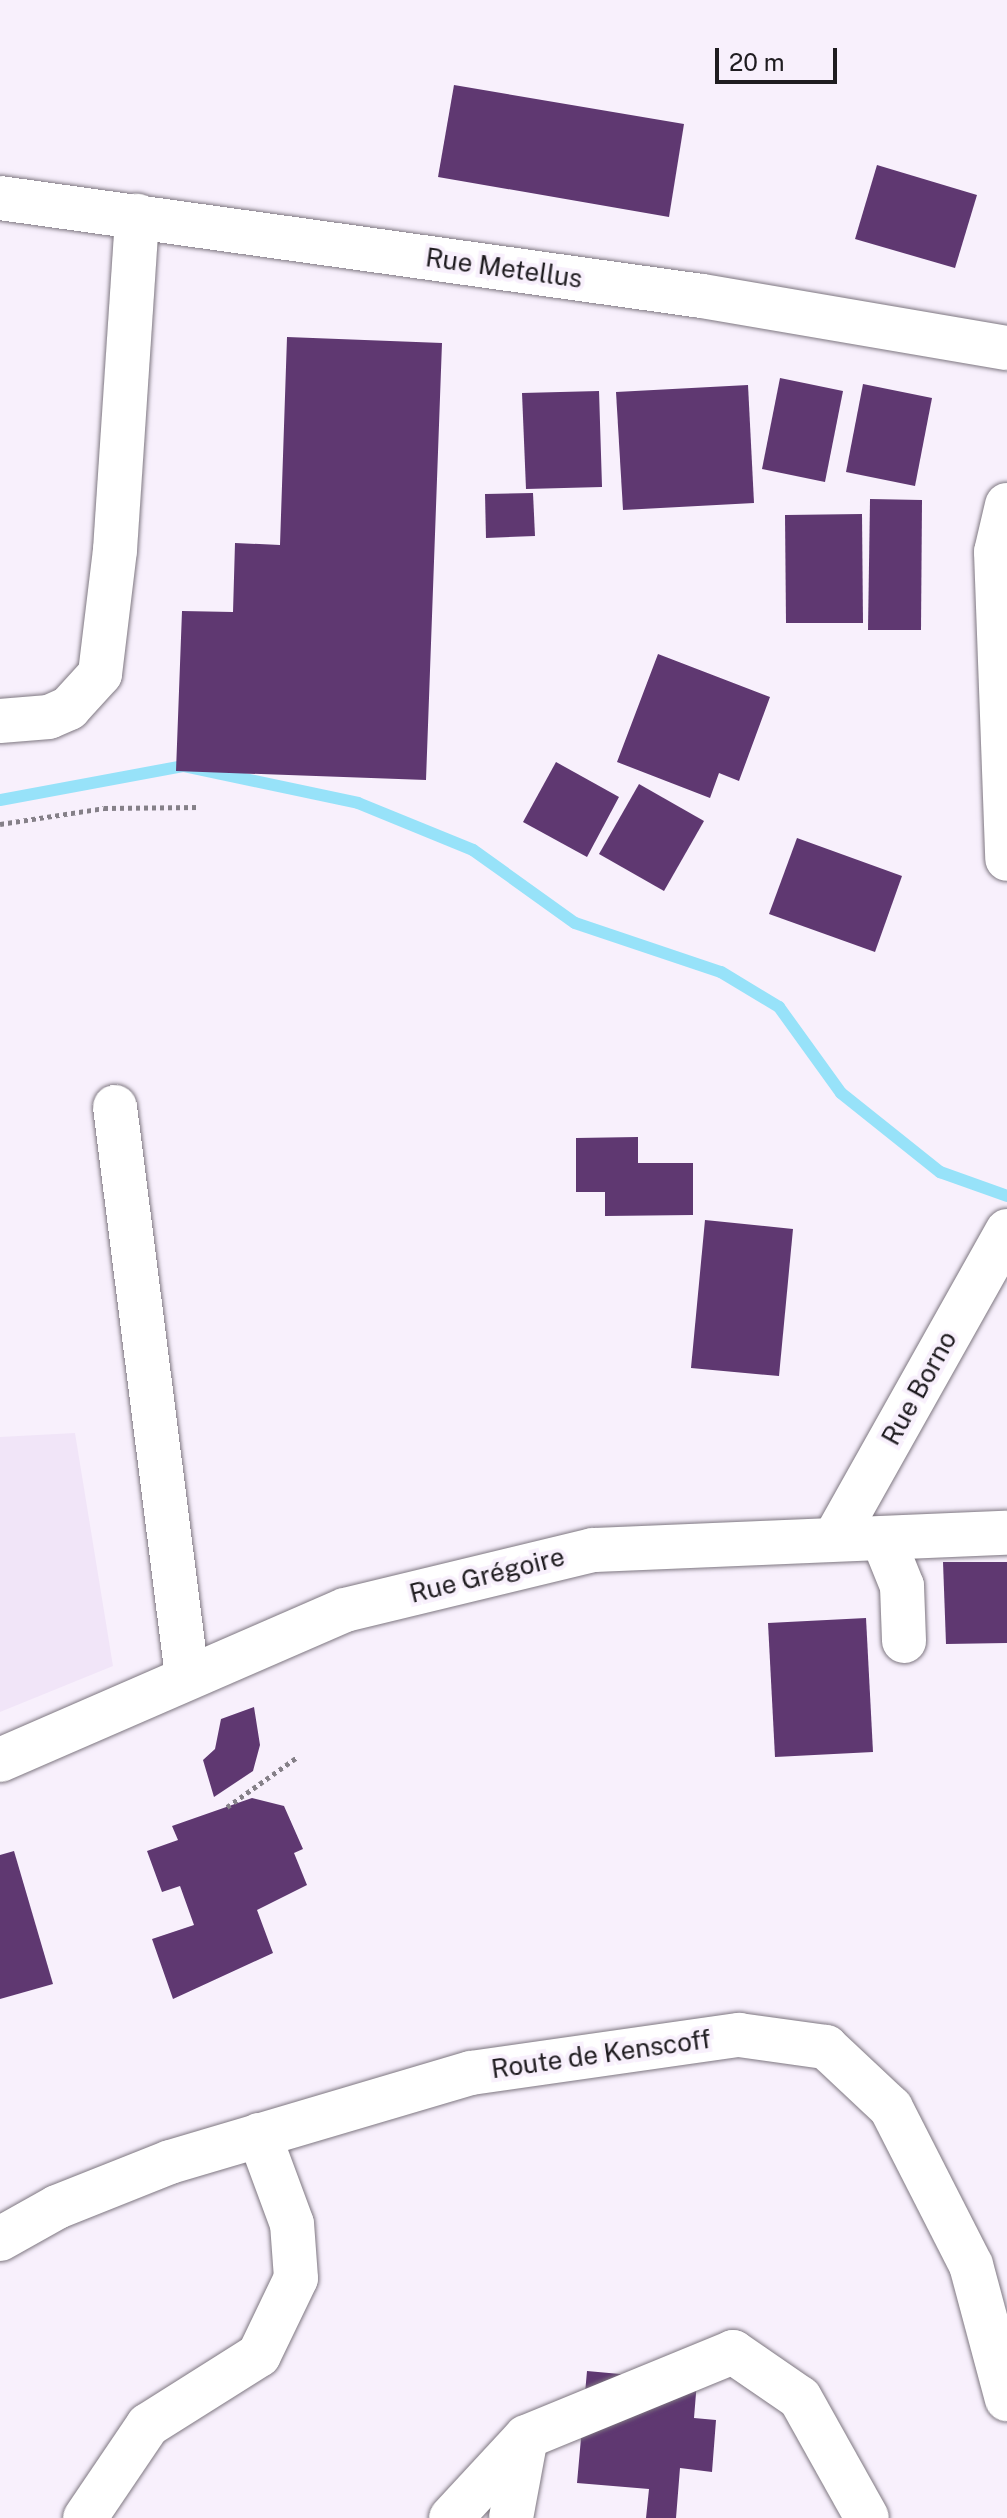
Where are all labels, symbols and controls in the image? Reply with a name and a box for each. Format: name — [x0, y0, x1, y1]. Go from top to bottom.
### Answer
scale bar — [719, 32, 841, 82]
text: 20 m — [729, 48, 785, 76]
street label: Rue Metellus — [424, 242, 584, 294]
street label: Rue Borno — [875, 1326, 963, 1450]
street label: Rue Grégoire — [406, 1541, 568, 1609]
street label: Route de Kenscoff — [489, 2023, 713, 2085]

